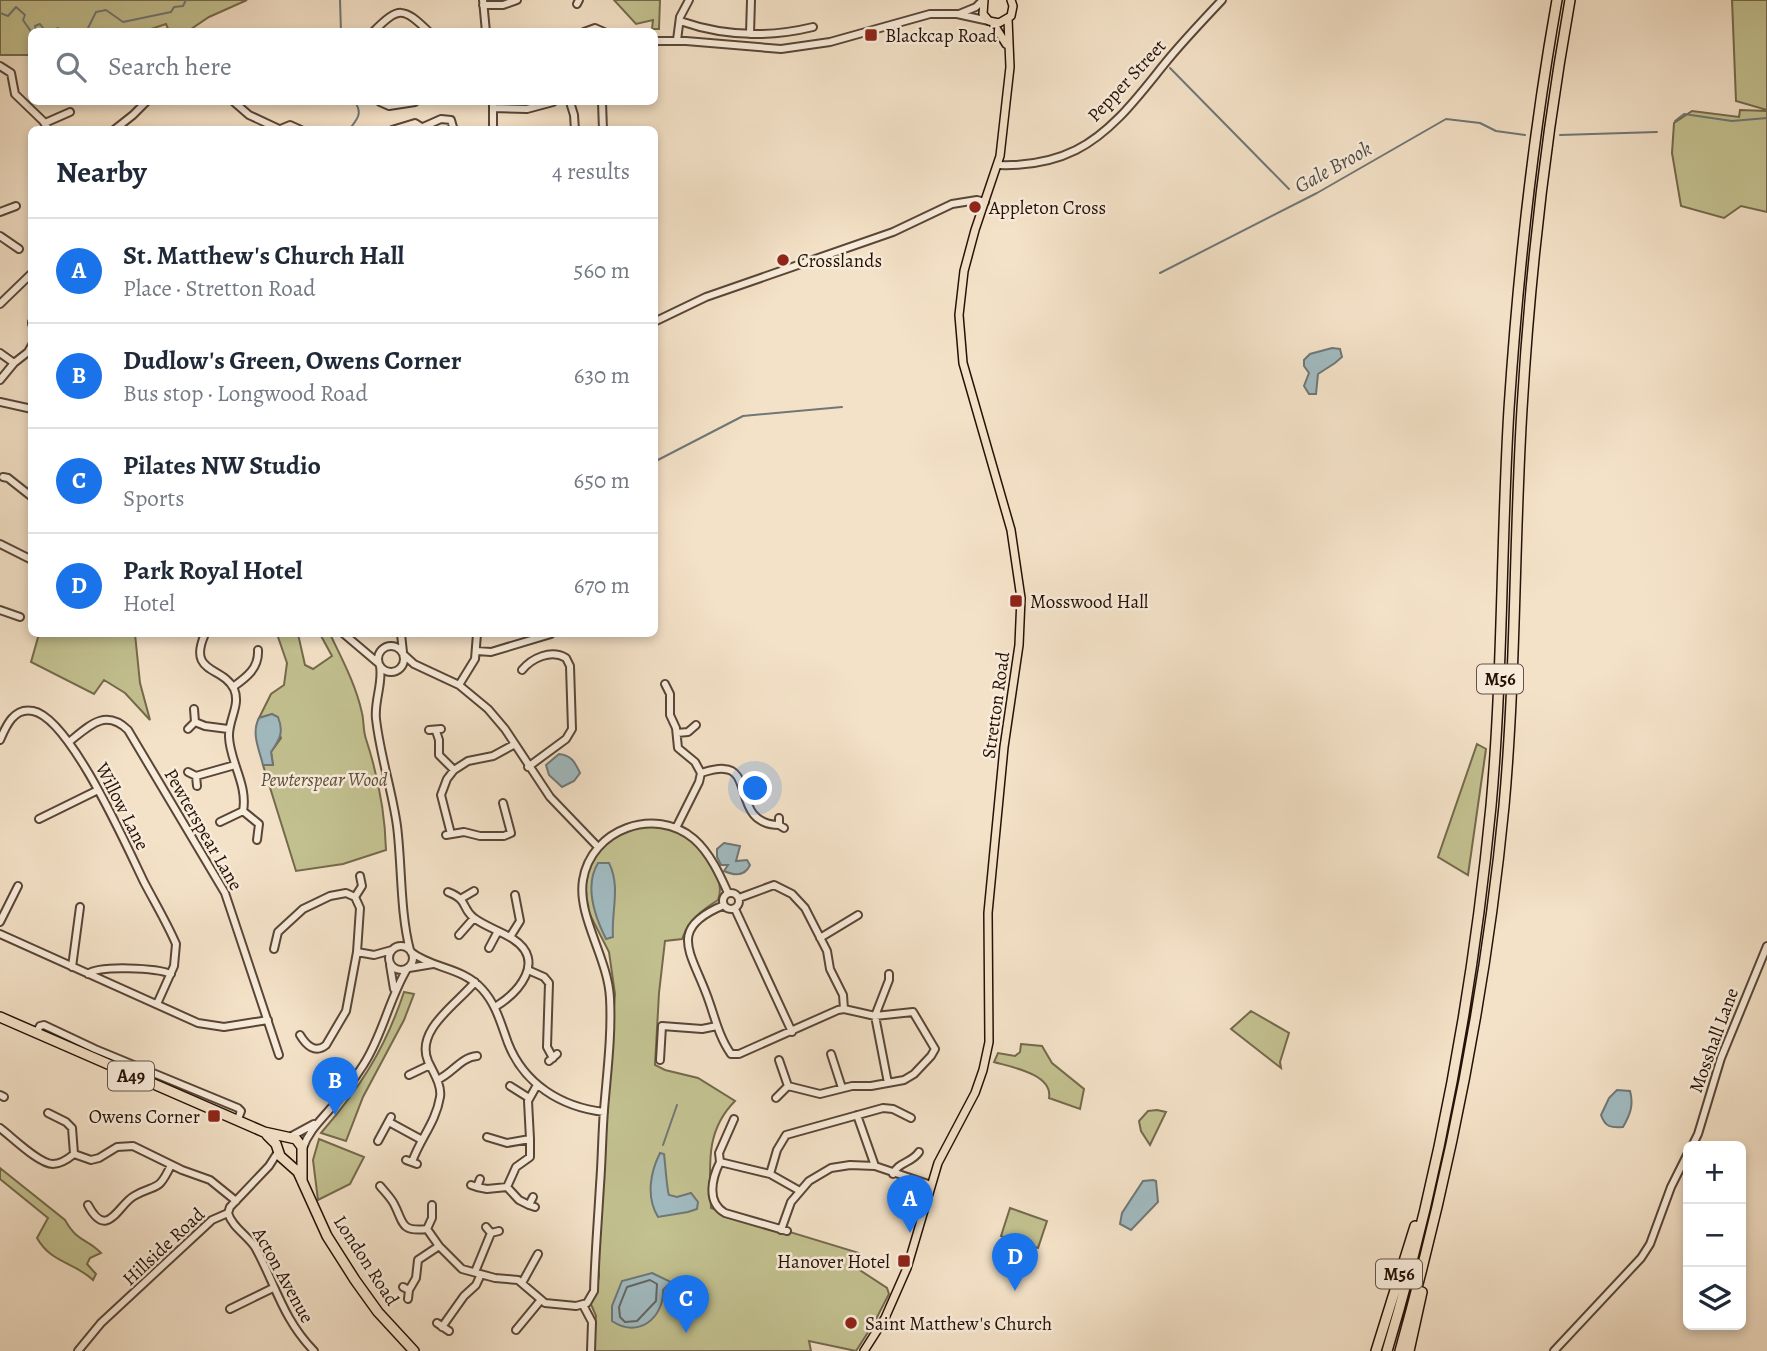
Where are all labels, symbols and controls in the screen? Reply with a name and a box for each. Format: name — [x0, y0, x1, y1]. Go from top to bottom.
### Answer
place label: Blackcap Road — [885, 23, 998, 49]
marker: Blackcap Road — [863, 27, 879, 43]
search box — [28, 28, 658, 105]
street label: Pepper Street — [1082, 34, 1172, 128]
icon: search — [52, 48, 90, 86]
text: Search here — [108, 49, 232, 84]
water label: Gale Brook — [1289, 134, 1377, 200]
text: Nearby — [56, 152, 147, 192]
text: 4 results — [552, 156, 630, 187]
place label: Appleton Cross — [988, 195, 1106, 221]
marker: Appleton Cross — [967, 199, 983, 215]
text: St. Matthew's Church Hall — [123, 238, 404, 273]
place label: Crosslands — [797, 248, 882, 274]
marker: Crosslands — [775, 252, 791, 268]
text: A — [72, 255, 86, 286]
text: 560 m — [574, 255, 630, 286]
text: Place · Stretton Road — [123, 273, 316, 304]
text: Dudlow's Green, Owens Corner — [123, 343, 461, 378]
text: B — [72, 360, 86, 391]
text: 630 m — [574, 360, 630, 391]
text: Bus stop · Longwood Road — [123, 378, 368, 409]
text: Pilates NW Studio — [123, 448, 321, 483]
text: C — [72, 465, 86, 496]
text: 650 m — [574, 465, 630, 496]
text: Sports — [123, 483, 184, 514]
text: Park Royal Hotel — [123, 553, 303, 588]
text: D — [71, 570, 87, 601]
text: 670 m — [574, 570, 630, 601]
text: Hotel — [123, 588, 175, 619]
place label: Mosswood Hall — [1030, 589, 1149, 615]
marker: Mosswood Hall — [1008, 593, 1024, 609]
street label: Stretton Road — [976, 649, 1016, 760]
road number: M56 — [1477, 664, 1523, 694]
street label: Willow Lane — [88, 757, 155, 855]
street label: Pewterspear Lane — [158, 764, 249, 895]
park label: Pewterspear Wood — [260, 767, 388, 793]
your location — [738, 771, 772, 805]
street label: Mosshall Lane — [1683, 984, 1745, 1096]
pin: B — [312, 1057, 358, 1115]
road number: A49 — [108, 1062, 154, 1091]
place label: Owens Corner — [89, 1104, 200, 1130]
marker: Owens Corner — [206, 1108, 222, 1124]
map controls — [1683, 1141, 1746, 1330]
button: + — [1683, 1141, 1746, 1204]
pin: A — [887, 1175, 933, 1233]
street label: Hillside Road — [117, 1201, 211, 1292]
button: − — [1683, 1204, 1746, 1267]
street label: London Road — [327, 1210, 406, 1311]
street label: Acton Avenue — [246, 1222, 320, 1328]
pin: D — [992, 1233, 1038, 1291]
place label: Hanover Hotel — [777, 1249, 890, 1275]
marker: Hanover Hotel — [896, 1253, 912, 1269]
road number: M56 — [1376, 1260, 1422, 1288]
button: layers — [1683, 1267, 1746, 1330]
pin: C — [663, 1275, 709, 1333]
place label: Saint Matthew's Church — [865, 1311, 1052, 1337]
marker: Saint Matthew's Church — [843, 1315, 859, 1331]

